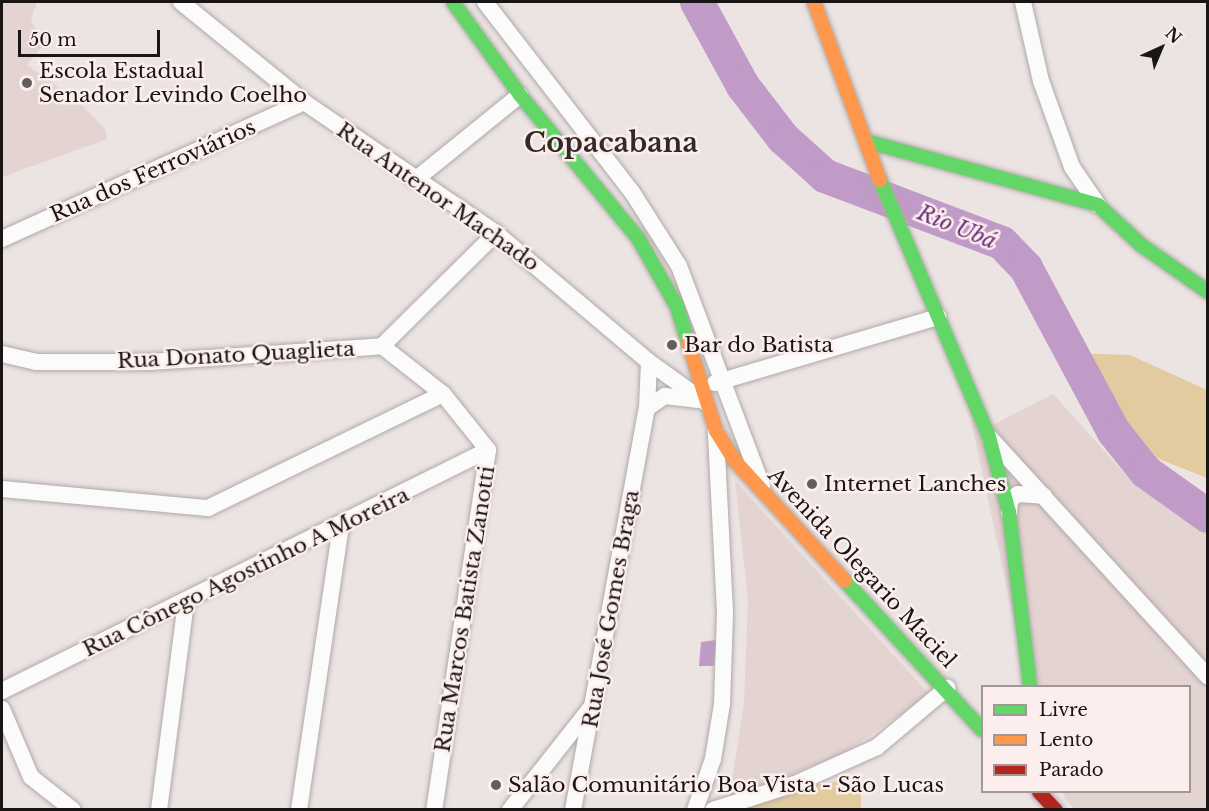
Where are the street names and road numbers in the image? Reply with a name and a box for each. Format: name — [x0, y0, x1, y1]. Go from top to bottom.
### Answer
street label: Rua dos Ferroviários — [46, 114, 260, 228]
street label: Rua Antenor Machado — [331, 117, 545, 277]
street label: Rua Donato Quaglieta — [116, 336, 356, 374]
street label: Avenida Olegario Maciel — [763, 463, 961, 673]
street label: Rua Marcos Batista Zanotti — [430, 464, 500, 754]
street label: Rua Cônego Agostinho A Moreira — [78, 481, 414, 663]
street label: Rua José Gomes Braga — [578, 488, 644, 730]

